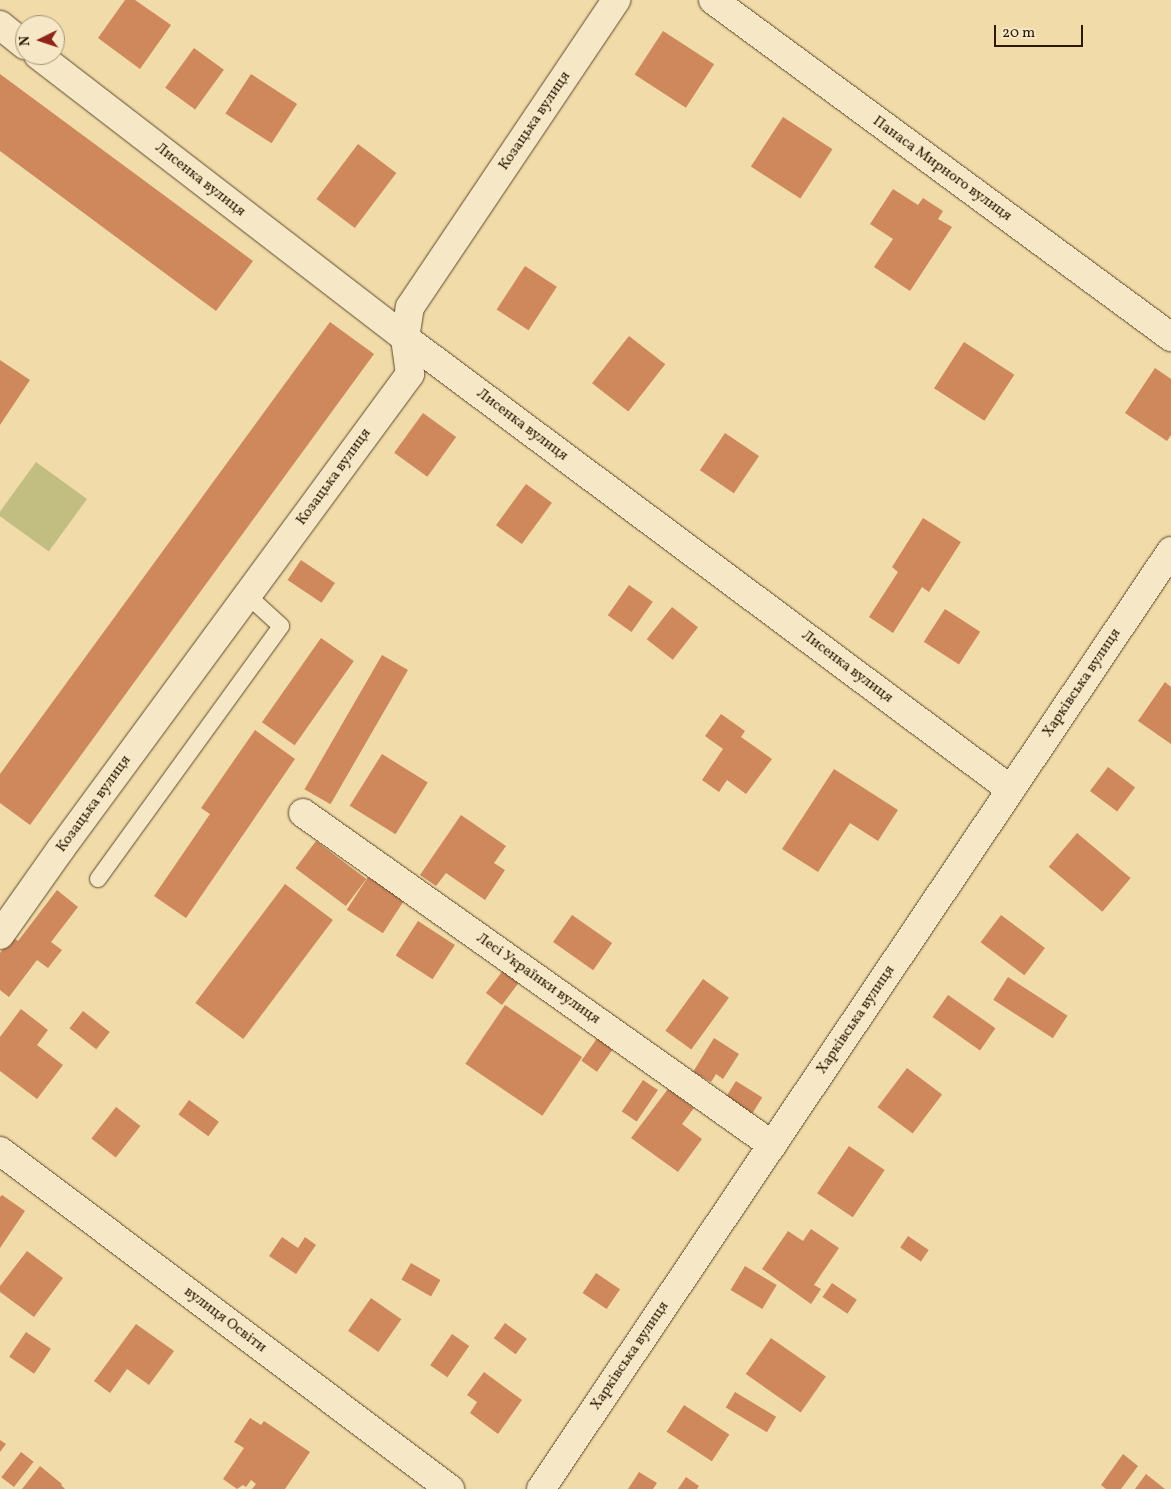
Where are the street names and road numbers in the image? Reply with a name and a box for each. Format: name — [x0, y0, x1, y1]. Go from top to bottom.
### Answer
street label: Козацька вулиця — [495, 68, 575, 174]
street label: Панаса Мирного вулиця — [869, 112, 1015, 226]
street label: Лисенка вулиця — [151, 139, 249, 221]
street label: Лисенка вулиця — [473, 385, 571, 465]
street label: Козацька вулиця — [293, 425, 375, 529]
street label: Харківська вулиця — [1039, 625, 1125, 741]
street label: Лисенка вулиця — [798, 627, 896, 707]
street label: Козацька вулиця — [53, 752, 135, 856]
street label: Лесі Українки вулиця — [473, 929, 603, 1029]
street label: Харківська вулиця — [813, 962, 899, 1078]
street label: вулиця Освіти — [180, 1283, 270, 1357]
street label: Харківська вулиця — [587, 1298, 673, 1414]

